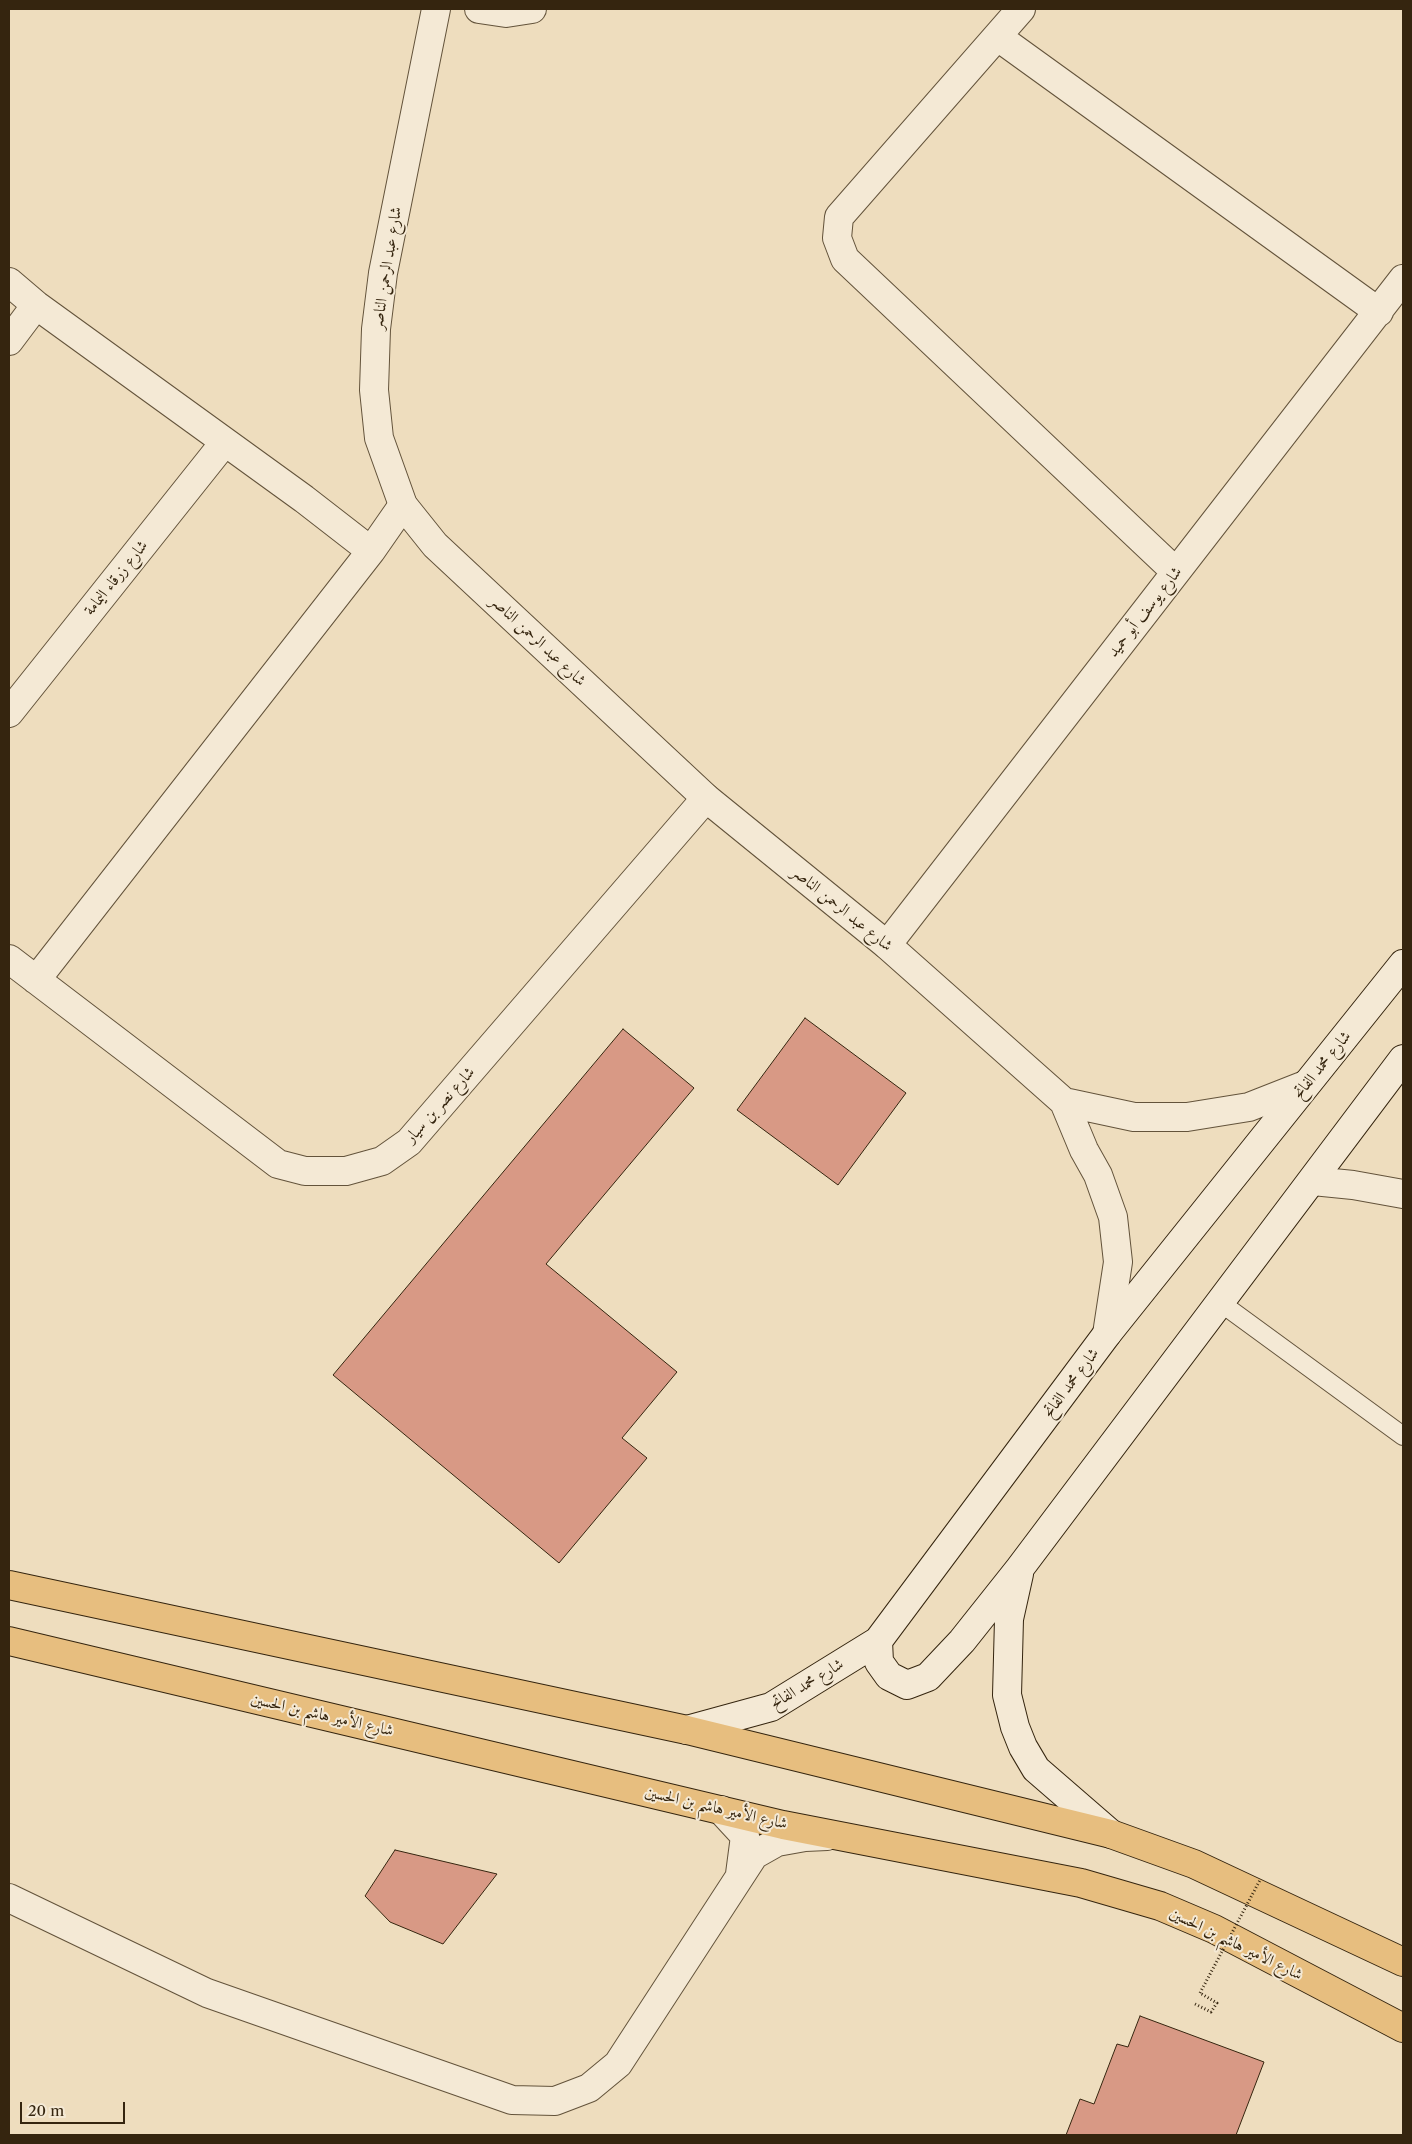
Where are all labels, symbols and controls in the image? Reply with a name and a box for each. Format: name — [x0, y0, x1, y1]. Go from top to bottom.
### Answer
street label: شارع عبد الرحمن الناصر — [368, 205, 406, 331]
street label: شارع زرقاء اليمامة — [80, 537, 152, 619]
street label: شارع يوسف أبو حميد — [1104, 563, 1186, 661]
street label: شارع عبد الرحمن الناصر — [486, 592, 590, 690]
street label: شارع عبد الرحمن الناصر — [788, 863, 896, 955]
street label: شارع محمد الفاتح — [1289, 1027, 1355, 1103]
street label: شارع نصر بن سيار — [401, 1063, 479, 1147]
street label: شارع محمد الفاتح — [1039, 1345, 1103, 1421]
street label: شارع محمد الفاتح — [767, 1655, 847, 1713]
street label: شارع الأمير هاشم بن الحسين — [249, 1689, 395, 1741]
street label: شارع الأمير هاشم بن الحسين — [643, 1782, 789, 1834]
street label: شارع الأمير هاشم بن الحسين — [1166, 1903, 1306, 1985]
scale bar — [22, 2092, 128, 2124]
text: 20 m — [28, 2101, 64, 2120]

